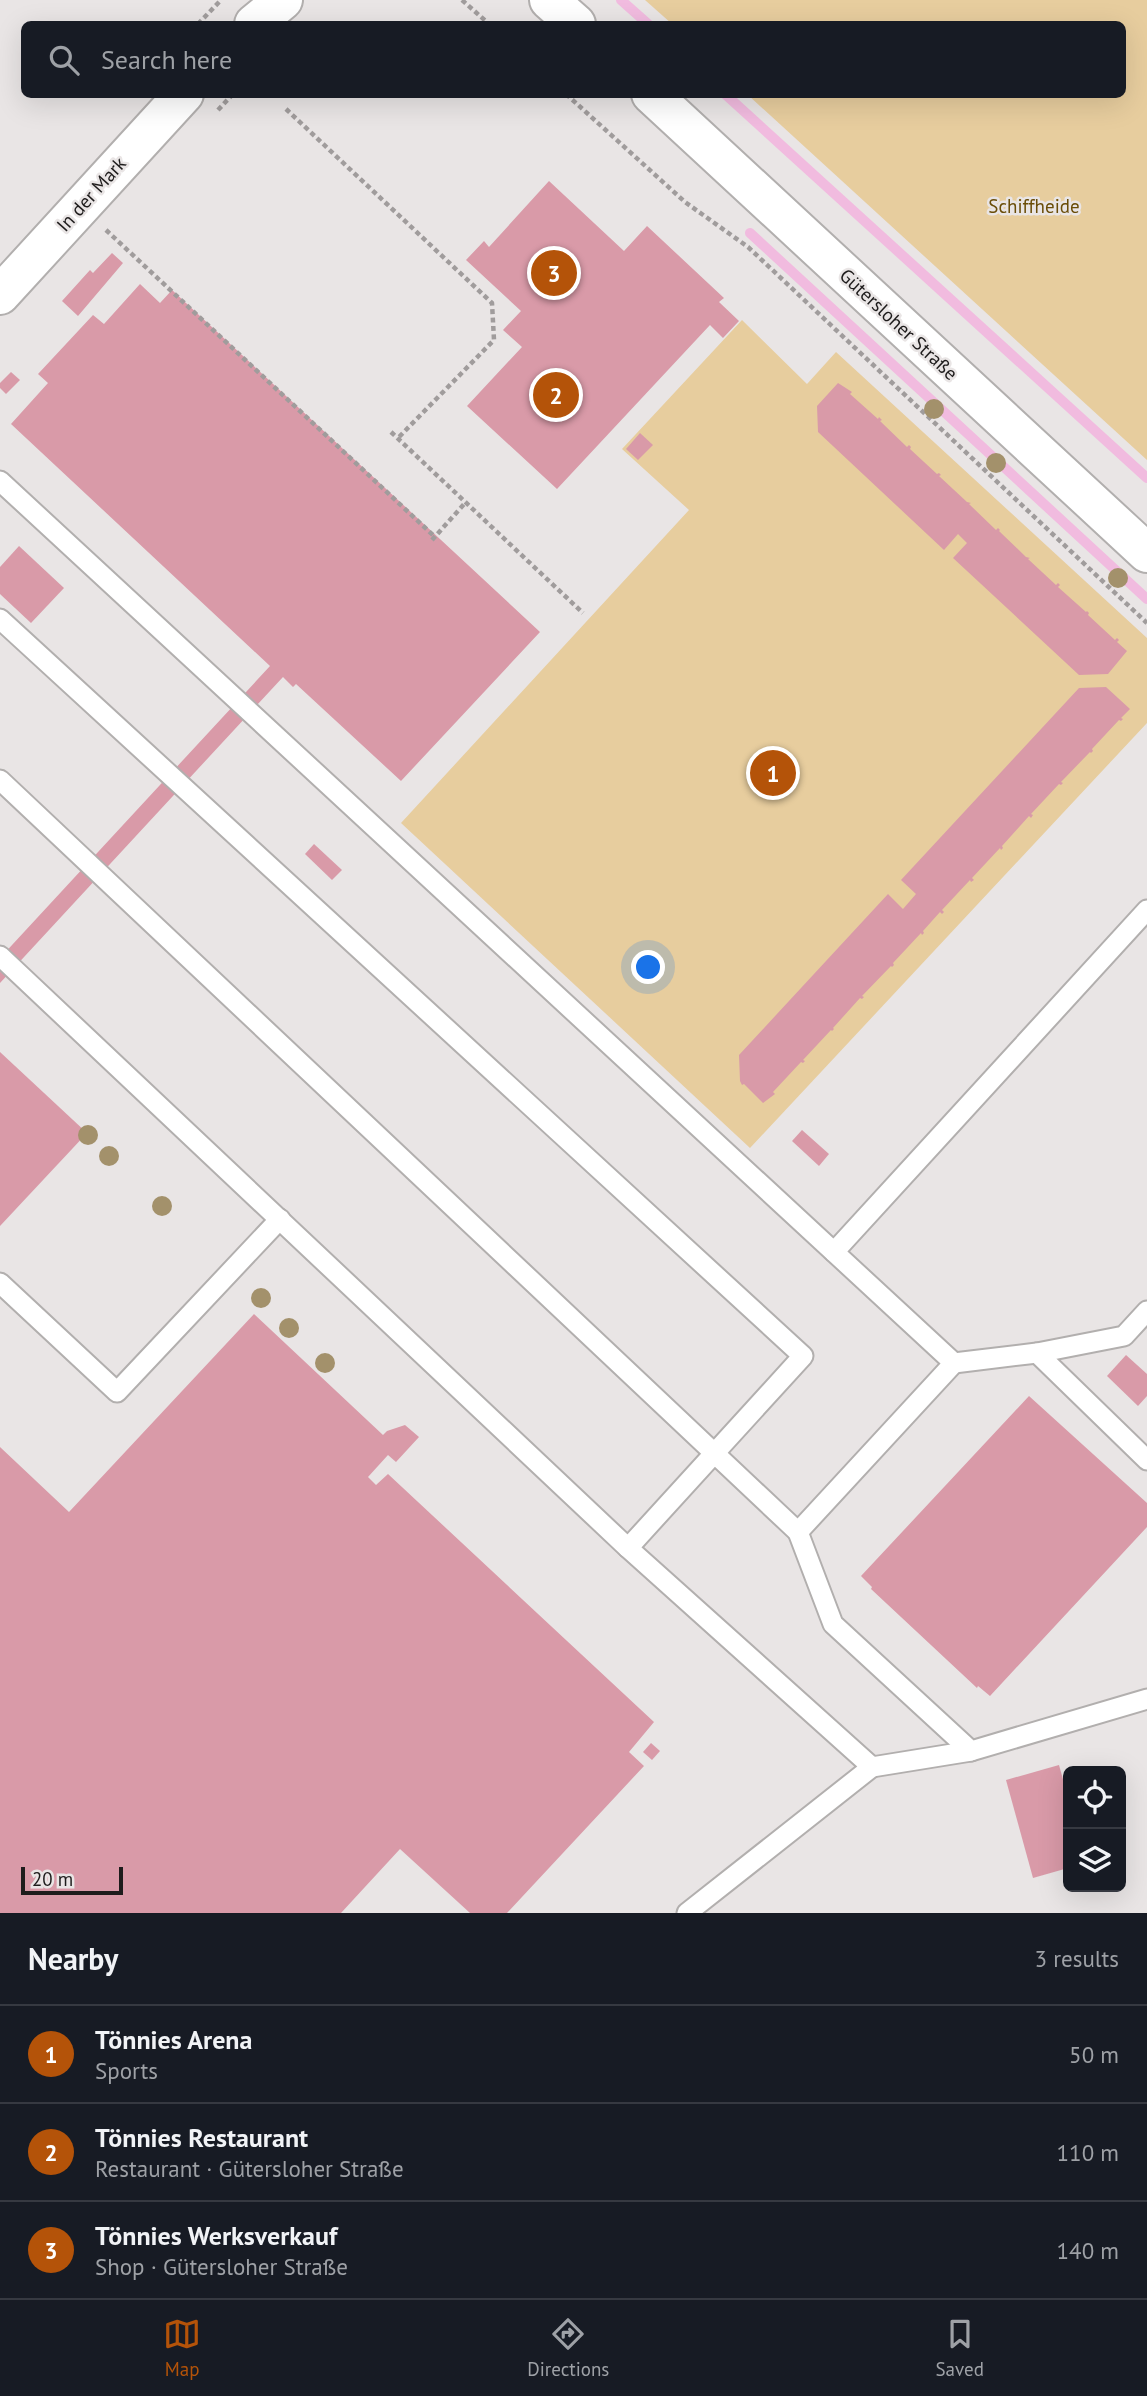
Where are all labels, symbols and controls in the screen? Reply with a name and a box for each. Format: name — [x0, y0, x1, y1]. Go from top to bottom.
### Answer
search box — [21, 21, 1126, 98]
icon: search — [45, 41, 83, 79]
text: Search here — [101, 43, 232, 76]
street label: In der Mark — [51, 152, 131, 236]
park label: Schiffheide — [988, 194, 1080, 218]
pin: 3 — [531, 247, 577, 299]
street label: Gütersloher Straße — [835, 263, 963, 385]
pin: 2 — [533, 369, 579, 421]
pin: 1 — [750, 747, 796, 799]
your location — [631, 950, 665, 984]
map controls — [1063, 1766, 1126, 1892]
button: locate — [1063, 1766, 1126, 1829]
button: layers — [1063, 1829, 1126, 1892]
scale bar — [21, 1864, 122, 1896]
text: 20 m — [32, 1867, 73, 1891]
text: Nearby — [28, 1939, 118, 1978]
text: 3 results — [1035, 1944, 1119, 1973]
text: Tönnies Arena — [95, 2023, 252, 2056]
text: 1 — [44, 2040, 58, 2069]
text: 50 m — [1069, 2040, 1119, 2069]
text: Sports — [95, 2056, 158, 2085]
text: Tönnies Restaurant — [95, 2121, 308, 2154]
text: 2 — [44, 2138, 58, 2167]
text: 110 m — [1057, 2138, 1119, 2167]
text: Restaurant · Gütersloher Straße — [95, 2154, 404, 2183]
text: Tönnies Werksverkauf — [95, 2219, 337, 2252]
text: 3 — [44, 2236, 58, 2265]
text: 140 m — [1057, 2236, 1119, 2265]
text: Shop · Gütersloher Straße — [95, 2252, 348, 2281]
tab: Map — [163, 2315, 201, 2381]
tab: Directions — [527, 2315, 609, 2381]
tab: Saved — [936, 2315, 984, 2381]

